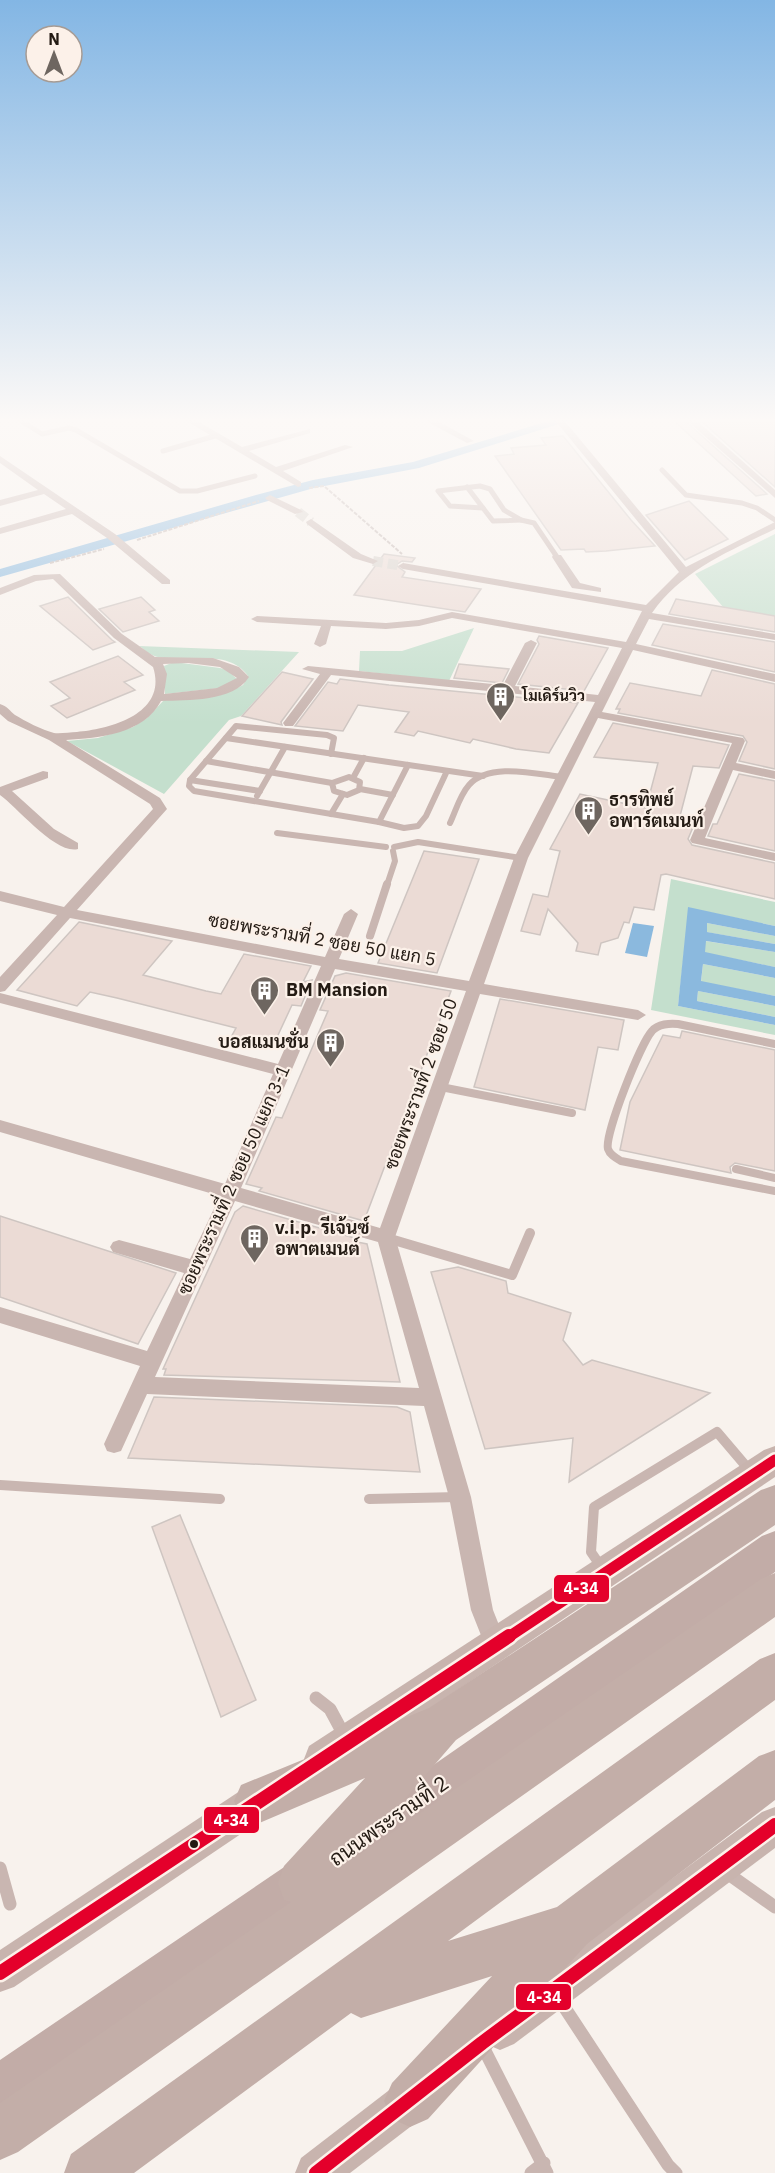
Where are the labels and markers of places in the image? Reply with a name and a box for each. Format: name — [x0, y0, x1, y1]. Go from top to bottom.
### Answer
building icon: โมเดิร์นวิว — [485, 680, 517, 722]
place label: โมเดิร์นวิว — [521, 685, 585, 705]
place label: ธารทิพย์ อพาร์ตเมนท์ — [609, 787, 705, 832]
building icon: ธารทิพย์ อพาร์ตเมนท์ — [572, 794, 604, 836]
building icon: BM Mansion — [249, 974, 281, 1016]
place label: BM Mansion — [286, 978, 388, 1001]
building icon: บอสแมนชั่น — [314, 1026, 346, 1068]
place label: บอสแมนชั่น — [218, 1027, 309, 1053]
place label: v.i.p. รีเจ้นซ์ อพาตเมนต์ — [275, 1215, 370, 1260]
building icon: v.i.p. รีเจ้นซ์ อพาตเมนต์ — [238, 1222, 270, 1264]
unlabelled marker — [188, 1838, 200, 1850]

